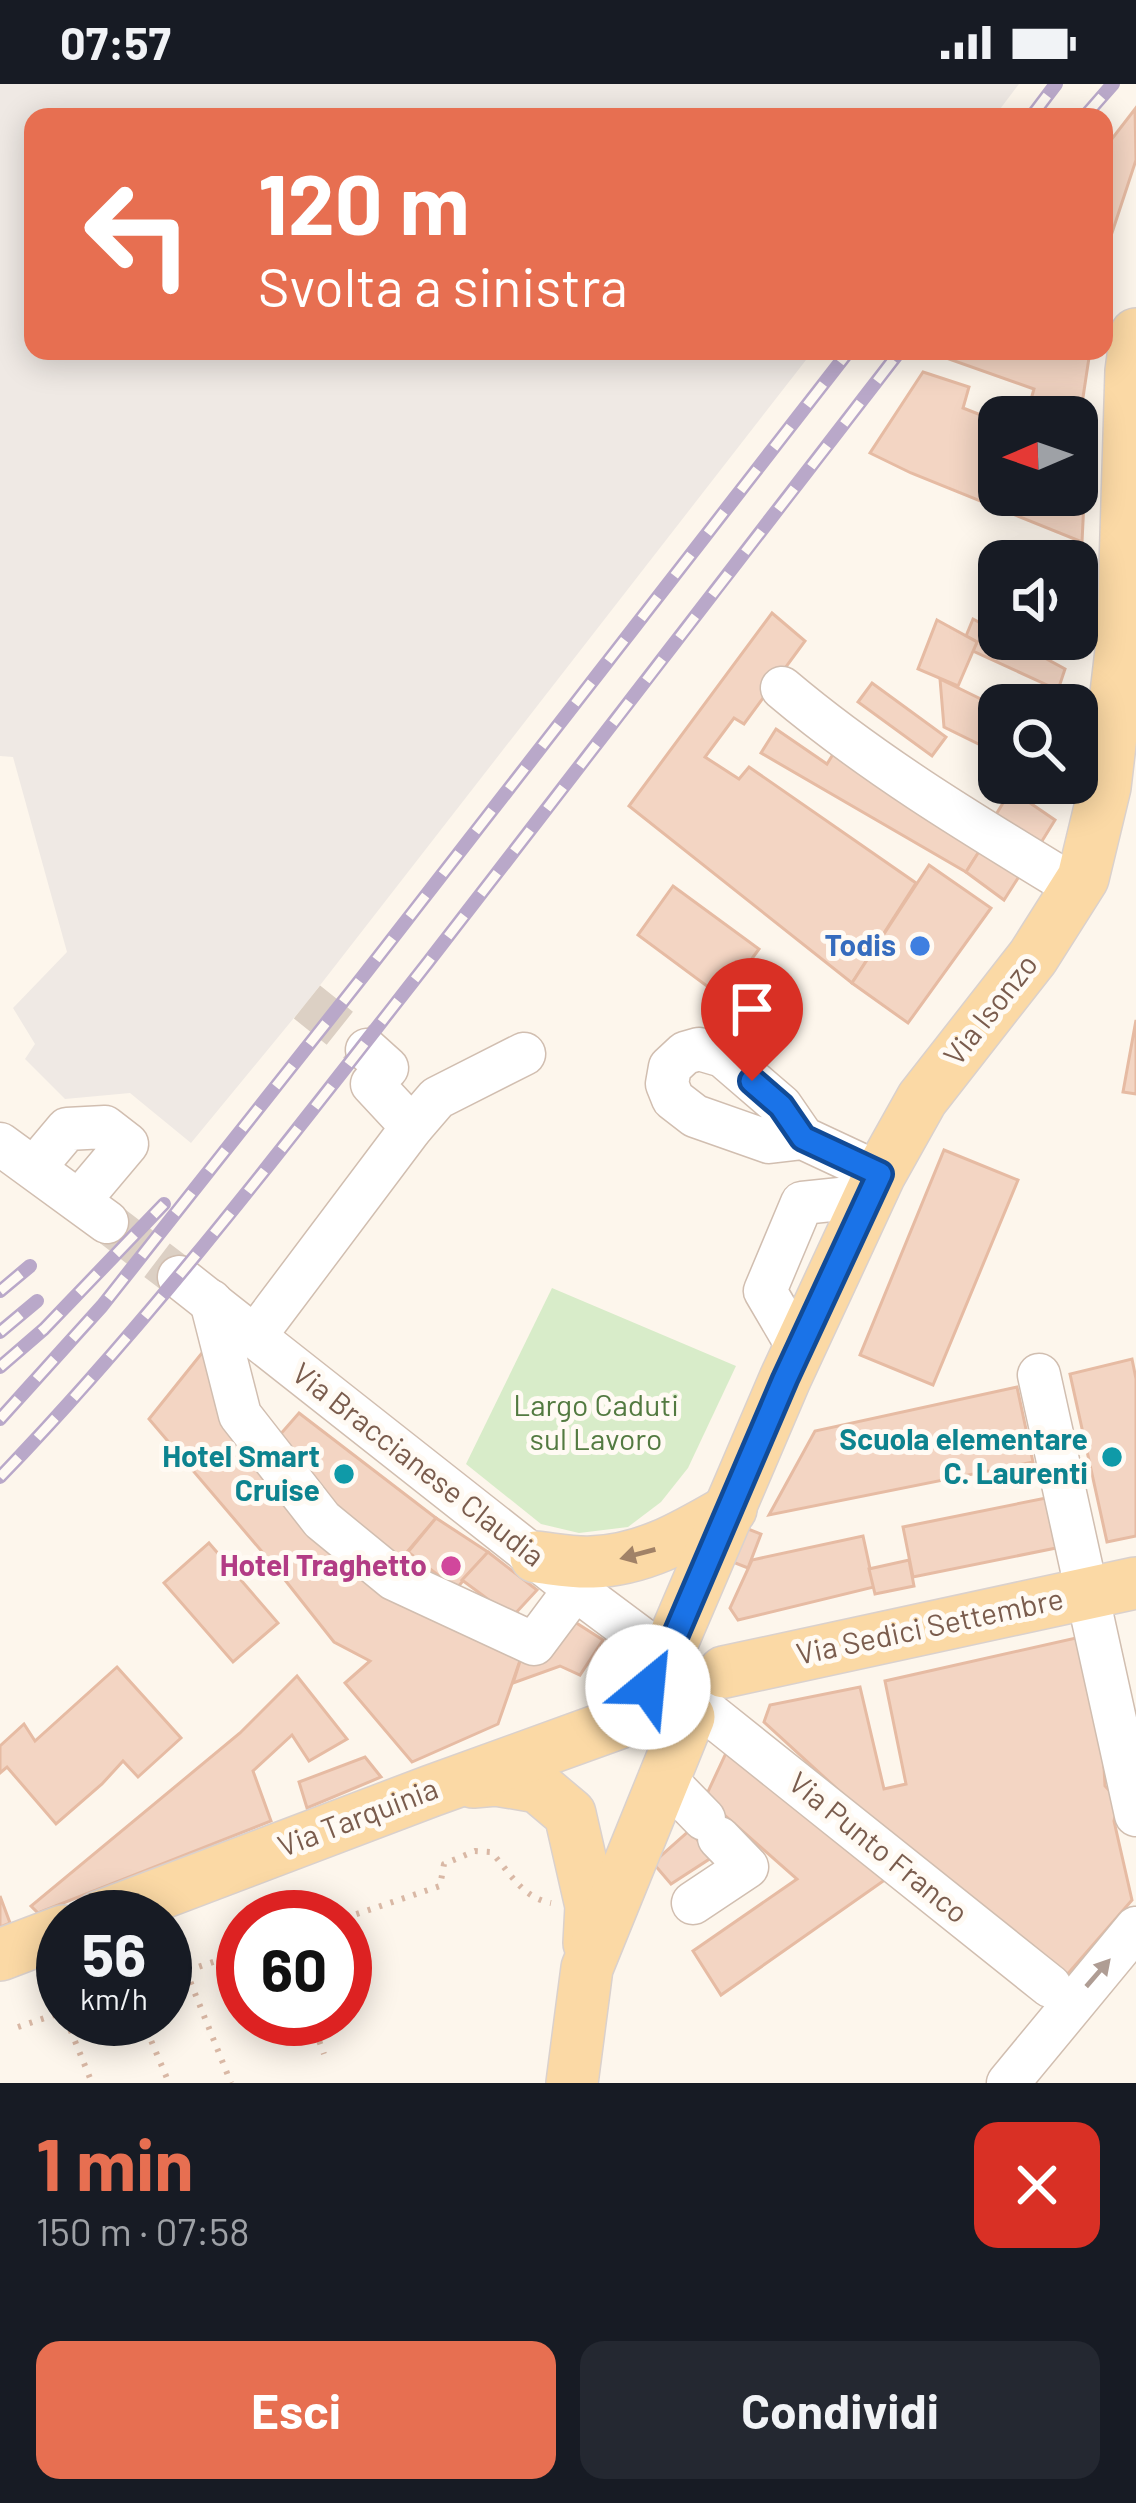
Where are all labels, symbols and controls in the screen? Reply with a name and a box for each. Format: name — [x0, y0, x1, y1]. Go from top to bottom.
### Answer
text: 07:57 — [60, 15, 171, 69]
text: 120 m — [258, 151, 470, 252]
icon: left — [60, 156, 216, 312]
text: Svolta a sinistra — [258, 253, 628, 318]
north arrow — [978, 396, 1098, 516]
map controls — [978, 396, 1098, 804]
button: sound — [978, 540, 1098, 660]
button: search — [978, 684, 1098, 804]
place label: Todis — [825, 926, 896, 962]
marker: Todis — [907, 933, 933, 959]
street label: Via Isonzo — [935, 946, 1044, 1071]
pin — [701, 958, 803, 1081]
icon: arrive — [719, 976, 785, 1042]
street label: Via Braccianese Claudia — [286, 1354, 552, 1573]
park label: Largo Caduti sul Lavoro — [513, 1386, 679, 1456]
place label: Scuola elementare C. Laurenti — [839, 1420, 1088, 1490]
place label: Hotel Smart Cruise — [162, 1437, 320, 1507]
marker: Scuola elementare C. Laurenti — [1099, 1444, 1125, 1470]
marker: Hotel Smart Cruise — [331, 1461, 357, 1487]
one-way arrow — [619, 1545, 656, 1564]
place label: Hotel Traghetto — [220, 1546, 427, 1582]
marker: Hotel Traghetto — [438, 1553, 464, 1579]
street label: Via Sedici Settembre — [793, 1579, 1066, 1671]
position arrow — [585, 1624, 711, 1750]
street label: Via Punto Franco — [782, 1763, 976, 1930]
street label: Via Tarquinia — [272, 1769, 442, 1863]
speed limit sign: 60 — [216, 1890, 372, 2046]
text: 56 — [82, 1917, 146, 1989]
one-way arrow — [1084, 1958, 1111, 1987]
text: km/h — [80, 1980, 148, 2016]
text: 1 min — [36, 2119, 194, 2205]
button: close — [974, 2122, 1100, 2248]
text: 150 m · 07:58 — [36, 2207, 250, 2254]
button: Esci — [36, 2341, 556, 2479]
button: Condividi — [580, 2341, 1100, 2479]

